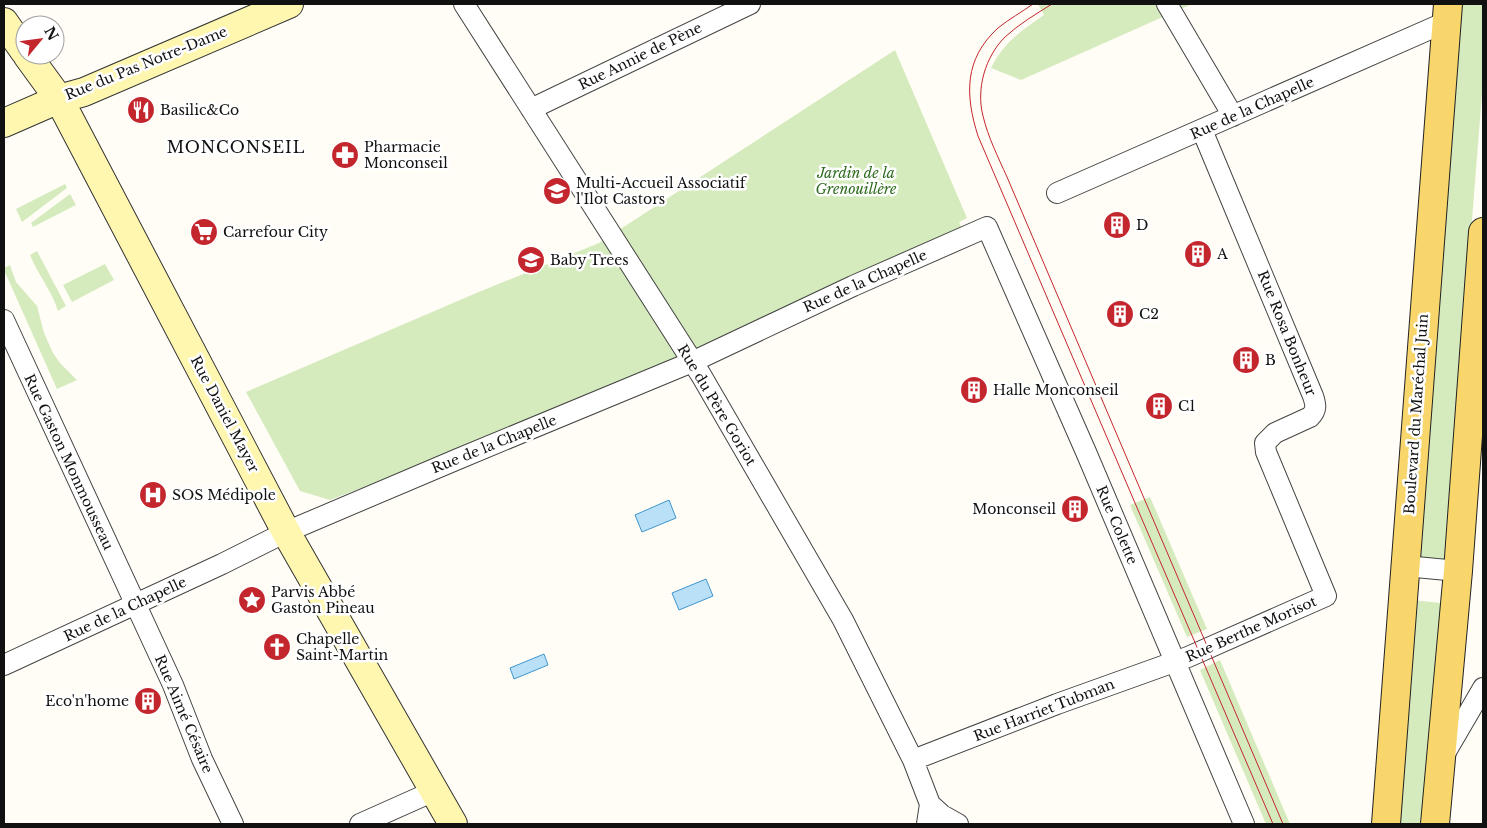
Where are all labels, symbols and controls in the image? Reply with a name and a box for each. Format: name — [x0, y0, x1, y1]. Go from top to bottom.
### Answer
north arrow — [15, 15, 65, 65]
street label: Rue Annie de Pène — [575, 18, 705, 94]
street label: Rue du Pas Notre-Dame — [62, 22, 230, 104]
text: N — [40, 24, 62, 44]
street label: Rue de la Chapelle — [1187, 73, 1317, 143]
restaurant icon: Basilic&Co — [126, 95, 156, 125]
place label: Basilic&Co — [160, 101, 239, 119]
district label: MONCONSEIL — [167, 137, 305, 157]
place label: Pharmacie Monconseil — [364, 138, 448, 172]
pharmacy icon: Pharmacie Monconseil — [330, 140, 360, 170]
park label: Jardin de la Grenouillère — [816, 164, 897, 198]
place label: Multi-Accueil Associatif l'Ilot Castors — [576, 174, 748, 208]
school or university icon: Multi-Accueil Associatif l'Ilot Castors — [542, 176, 572, 206]
building icon: D — [1102, 210, 1132, 240]
place label: D — [1136, 216, 1148, 234]
supermarket icon: Carrefour City — [189, 217, 219, 247]
place label: Carrefour City — [223, 223, 328, 241]
building icon: A — [1183, 239, 1213, 269]
school or university icon: Baby Trees — [516, 245, 546, 275]
place label: A — [1216, 245, 1228, 263]
street label: Rue de la Chapelle — [800, 246, 930, 316]
place label: Baby Trees — [550, 251, 629, 269]
street label: Rue Rosa Bonheur — [1254, 268, 1320, 398]
building icon: C2 — [1105, 299, 1135, 329]
place label: C2 — [1139, 305, 1159, 323]
street label: Boulevard du Maréchal Juin — [1400, 313, 1432, 515]
street label: Rue du Père Goriot — [674, 341, 761, 470]
building icon: B — [1231, 345, 1261, 375]
place label: B — [1265, 352, 1276, 368]
street label: Rue Daniel Mayer — [187, 353, 264, 476]
street label: Rue Gaston Monmousseau — [20, 371, 118, 553]
building icon: Halle Monconseil — [959, 375, 989, 405]
place label: Halle Monconseil — [993, 381, 1119, 399]
building icon: C1 — [1144, 391, 1174, 421]
place label: C1 — [1178, 397, 1195, 415]
street label: Rue de la Chapelle — [429, 411, 559, 477]
hospital icon: SOS Médipole — [138, 480, 168, 510]
street label: Rue Colette — [1092, 483, 1142, 567]
place label: SOS Médipole — [172, 486, 276, 504]
building icon: Monconseil — [1060, 494, 1090, 524]
place label: Monconseil — [972, 500, 1056, 518]
street label: Rue de la Chapelle — [61, 573, 189, 645]
place label: Parvis Abbé Gaston Pineau — [271, 583, 375, 617]
place icon: Parvis Abbé Gaston Pineau — [237, 585, 267, 615]
street label: Rue Berthe Morisot — [1183, 592, 1320, 666]
place label: Chapelle Saint-Martin — [296, 630, 389, 664]
church icon: Chapelle Saint-Martin — [262, 632, 292, 662]
street label: Rue Aimé Césaire — [151, 652, 217, 776]
street label: Rue Harriet Tubman — [971, 675, 1117, 745]
building icon: Eco'n'home — [133, 686, 163, 716]
place label: Eco'n'home — [45, 692, 129, 710]

